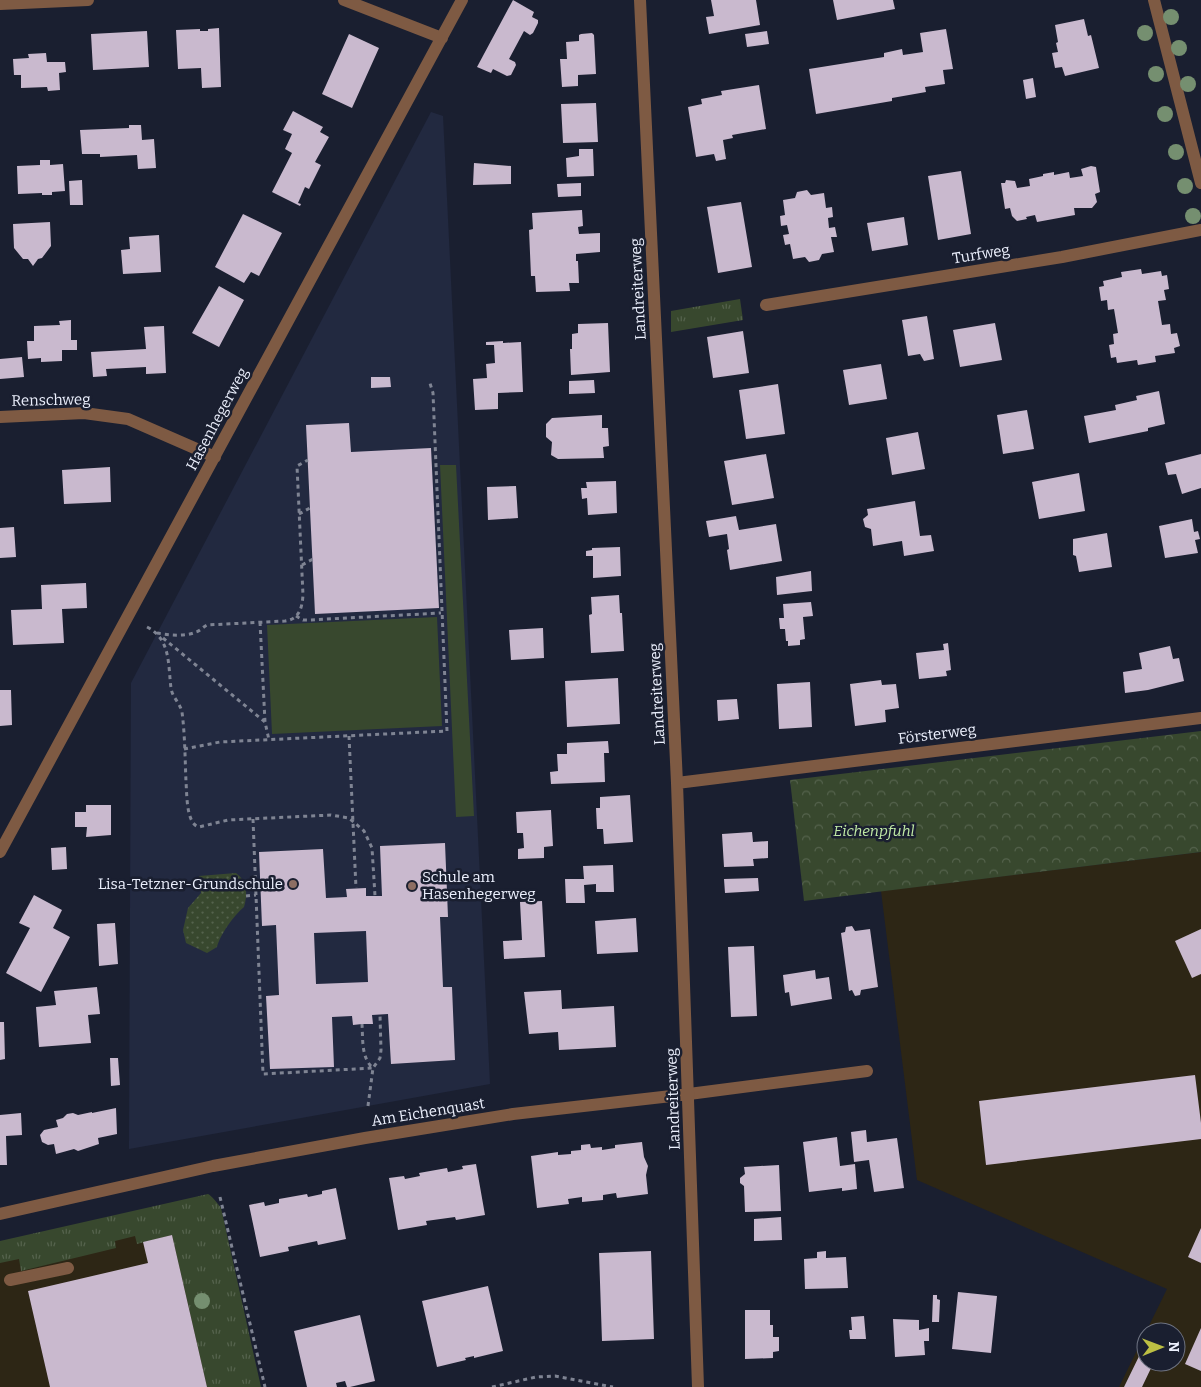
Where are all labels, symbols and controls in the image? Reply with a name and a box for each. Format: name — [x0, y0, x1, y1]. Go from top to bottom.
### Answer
street label: Landreiterweg — [626, 238, 650, 340]
street label: Turfweg — [951, 241, 1011, 267]
street label: Hasenhegerweg — [182, 365, 252, 473]
street label: Renschweg — [11, 390, 91, 410]
street label: Landreiterweg — [645, 643, 669, 745]
street label: Försterweg — [897, 720, 977, 748]
park label: Eichenpfuhl — [833, 822, 915, 840]
place label: Schule am Hasenhegerweg — [422, 868, 536, 903]
place label: Lisa-Tetzner-Grundschule — [98, 875, 283, 893]
marker: Lisa-Tetzner-Grundschule — [287, 878, 299, 890]
marker: Schule am Hasenhegerweg — [406, 880, 418, 892]
street label: Landreiterweg — [662, 1048, 684, 1150]
street label: Am Eichenquast — [370, 1094, 487, 1130]
north arrow — [1136, 1322, 1186, 1372]
text: N — [1165, 1341, 1182, 1353]

